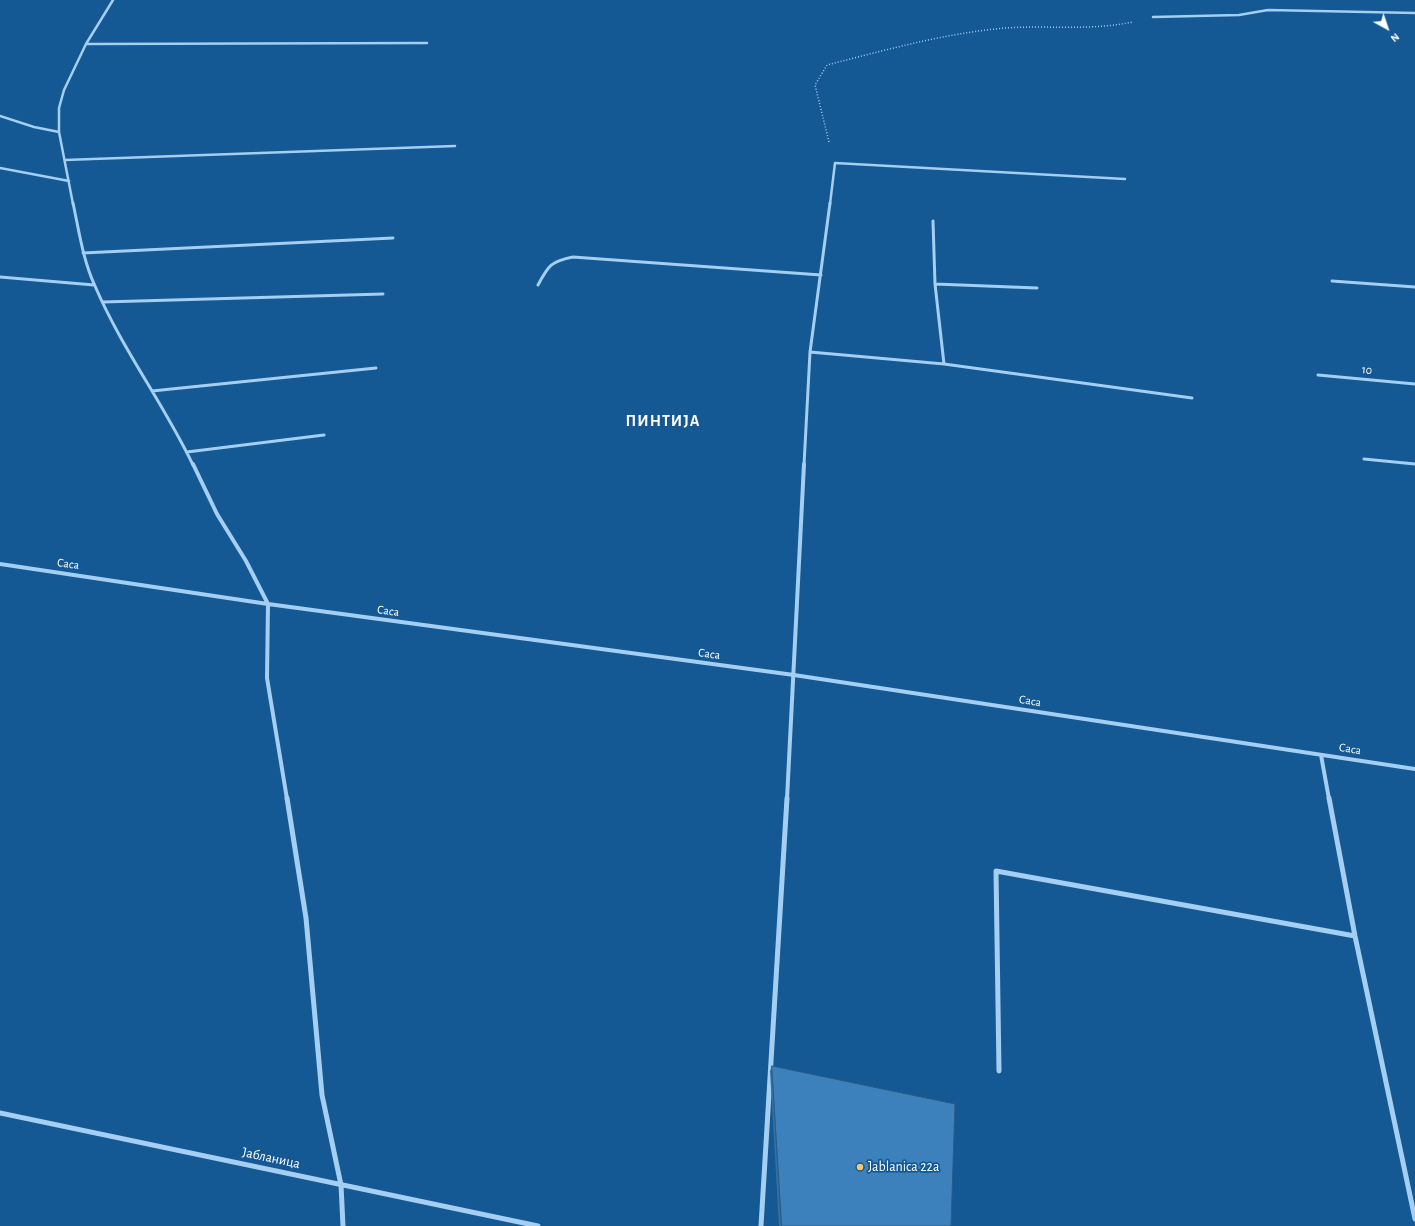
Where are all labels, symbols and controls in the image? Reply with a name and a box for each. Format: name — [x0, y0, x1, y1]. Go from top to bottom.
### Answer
north arrow — [1367, 8, 1407, 48]
text: N — [1389, 31, 1402, 44]
street label: 10 — [1361, 362, 1373, 378]
district label: ПИНТИЈА — [626, 411, 700, 431]
street label: Саса — [56, 555, 80, 573]
street label: Саса — [376, 602, 400, 620]
street label: Саса — [697, 645, 721, 663]
street label: Саса — [1018, 692, 1042, 710]
street label: Саса — [1338, 740, 1362, 758]
street label: Јабланица — [240, 1144, 302, 1172]
place label: Jablanica 22a — [868, 1159, 939, 1175]
marker: Jablanica 22a — [855, 1162, 865, 1172]

